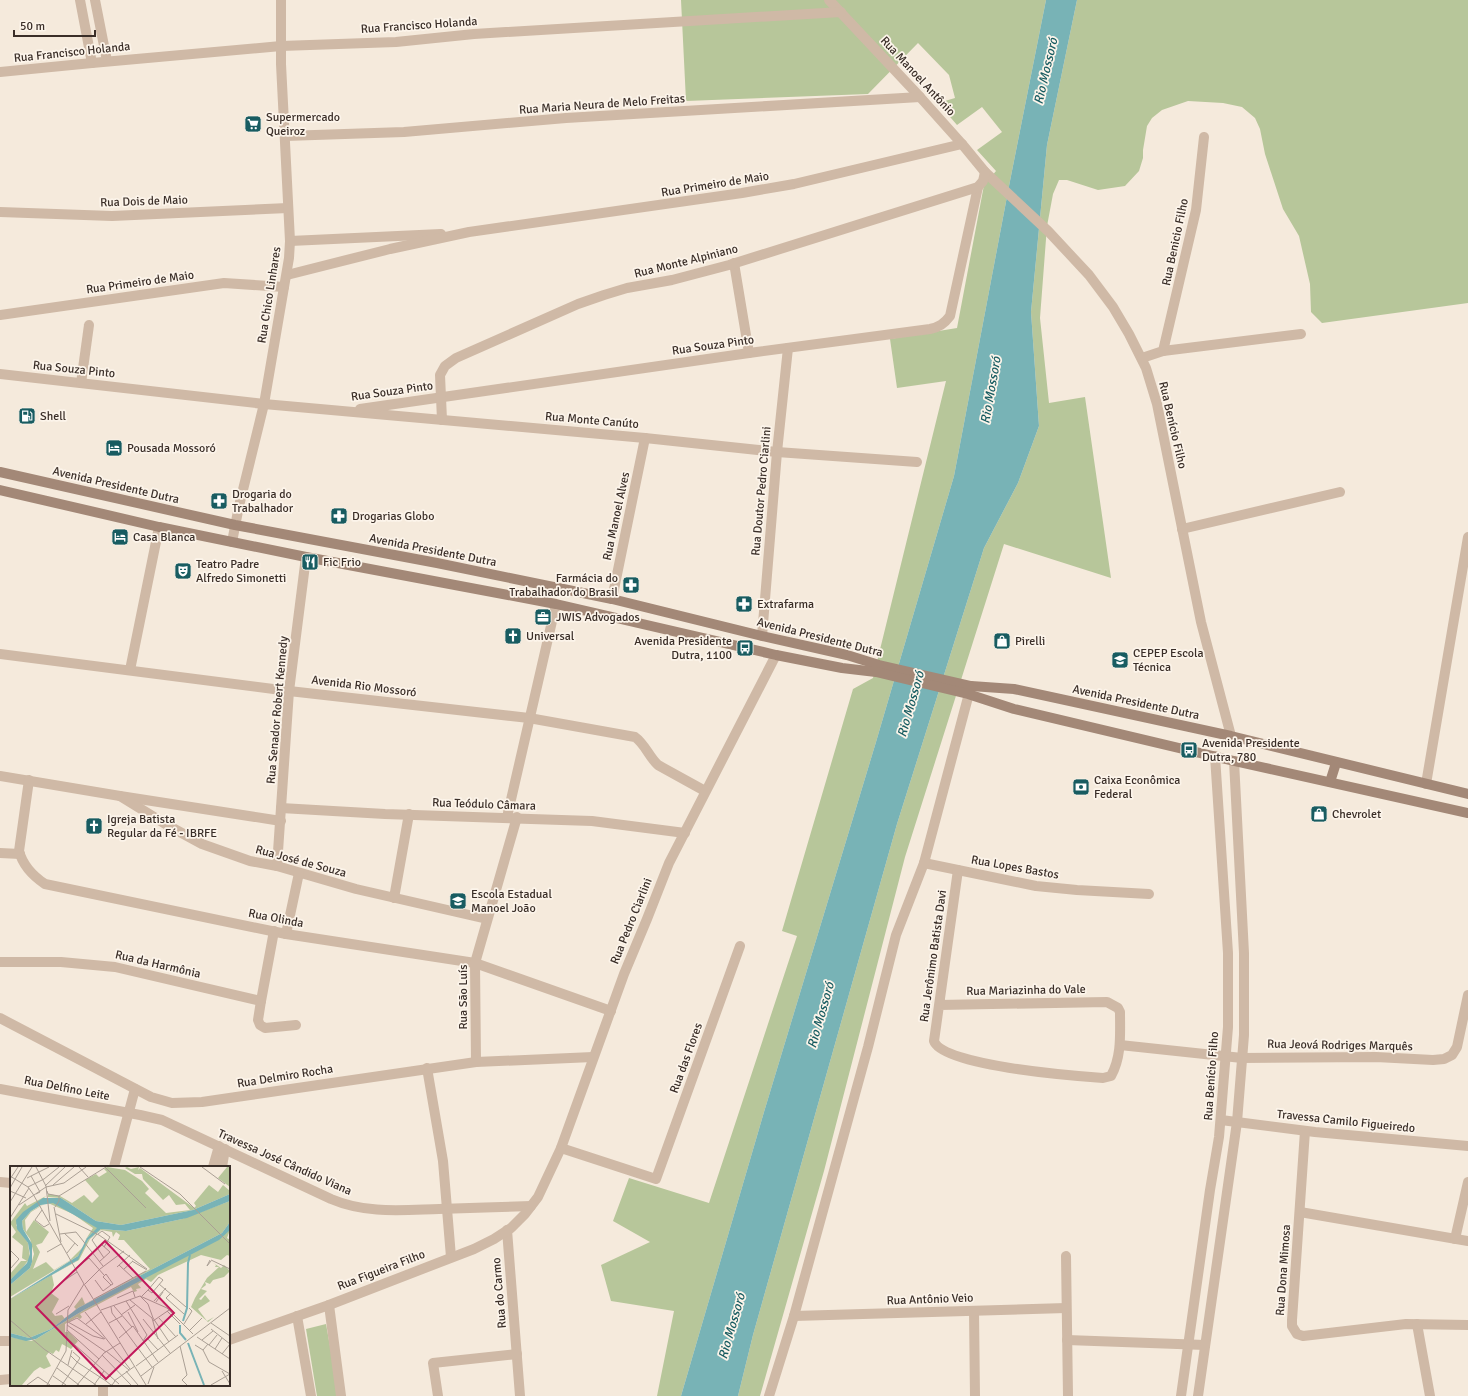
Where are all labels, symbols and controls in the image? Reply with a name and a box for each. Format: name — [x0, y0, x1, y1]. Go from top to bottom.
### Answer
scale bar — [14, 12, 95, 38]
street label: Rua Francisco Holanda — [360, 14, 478, 37]
text: 50 m — [20, 19, 45, 34]
street label: Rua Manoel Antônio — [877, 33, 958, 119]
water label: Rio Mossoró — [1031, 35, 1062, 106]
street label: Rua Francisco Holanda — [13, 39, 131, 66]
street label: Rua Maria Neura de Melo Freitas — [519, 91, 685, 118]
place label: Supermercado Queiroz — [266, 110, 340, 139]
supermarket icon: Supermercado Queiroz — [243, 114, 263, 134]
street label: Rua Primeiro de Maio — [660, 169, 770, 200]
street label: Rua Dois de Maio — [100, 192, 188, 211]
street label: Rua Benicio Filho — [1159, 197, 1192, 287]
street label: Rua Monte Alpiniano — [633, 241, 740, 282]
street label: Rua Chico Linhares — [254, 246, 285, 344]
street label: Rua Primeiro de Maio — [85, 267, 195, 298]
street label: Rua Souza Pinto — [671, 332, 755, 359]
water label: Rio Mossoró — [977, 354, 1005, 425]
street label: Rua Souza Pinto — [32, 358, 116, 381]
street label: Rua Souza Pinto — [350, 378, 434, 405]
street label: Rua Benício Filho — [1155, 380, 1190, 470]
fuel station icon: Shell — [17, 406, 37, 426]
place label: Shell — [40, 409, 67, 424]
street label: Rua Monte Canúto — [544, 409, 640, 432]
street label: Rua Doutor Pedro Ciarlini — [748, 426, 775, 556]
hotel icon: Pousada Mossoró — [104, 438, 124, 458]
place label: Pousada Mossoró — [127, 441, 216, 456]
street label: Avenida Presidente Dutra — [51, 464, 181, 507]
street label: Rua Manoel Alves — [600, 470, 633, 562]
place label: Drogaria do Trabalhador — [232, 487, 294, 516]
pharmacy icon: Drogaria do Trabalhador — [209, 491, 229, 511]
pharmacy icon: Drogarias Globo — [329, 506, 349, 526]
place label: Drogarias Globo — [352, 509, 434, 524]
hotel icon: Casa Blanca — [110, 527, 130, 547]
place label: Casa Blanca — [133, 530, 195, 545]
street label: Avenida Presidente Dutra — [368, 531, 498, 570]
restaurant icon: Fic Frio — [300, 552, 320, 572]
place label: Fic Frio — [323, 555, 361, 570]
place label: Teatro Padre Alfredo Simonetti — [196, 557, 286, 586]
theatre icon: Teatro Padre Alfredo Simonetti — [173, 561, 193, 581]
place label: Farmácia do Trabalhador do Brasil — [509, 571, 618, 600]
pharmacy icon: Farmácia do Trabalhador do Brasil — [621, 575, 641, 595]
pharmacy icon: Extrafarma — [734, 594, 754, 614]
place label: Extrafarma — [757, 597, 814, 612]
office icon: JWIS Advogados — [533, 607, 553, 627]
place label: JWIS Advogados — [556, 610, 640, 625]
street label: Avenida Presidente Dutra — [755, 615, 884, 660]
church icon: Universal — [503, 626, 523, 646]
place label: Universal — [526, 629, 575, 644]
shop icon: Pirelli — [992, 631, 1012, 651]
place label: Avenida Presidente Dutra, 1100 — [634, 634, 732, 663]
place label: Pirelli — [1015, 634, 1045, 649]
street label: Rua Senador Robert Kennedy — [264, 635, 291, 785]
bus stop icon: Avenida Presidente Dutra, 1100 — [735, 638, 755, 658]
place label: CEPEP Escola Técnica — [1133, 646, 1204, 675]
school or university icon: CEPEP Escola Técnica — [1110, 650, 1130, 670]
water label: Rio Mossoró — [894, 668, 928, 739]
street label: Avenida Rio Mossoró — [311, 673, 417, 700]
street label: Avenida Presidente Dutra — [1071, 682, 1201, 723]
place label: Avenida Presidente Dutra, 780 — [1202, 736, 1300, 765]
bus stop icon: Avenida Presidente Dutra, 780 — [1179, 740, 1199, 760]
place label: Caixa Econômica Federal — [1094, 773, 1180, 802]
bank icon: Caixa Econômica Federal — [1071, 777, 1091, 797]
street label: Rua Teódulo Câmara — [432, 795, 536, 814]
shop icon: Chevrolet — [1309, 804, 1329, 824]
place label: Chevrolet — [1332, 807, 1381, 822]
place label: Igreja Batista Regular da Fé - IBRFE — [107, 812, 217, 841]
church icon: Igreja Batista Regular da Fé - IBRFE — [84, 816, 104, 836]
street label: Rua José de Souza — [254, 842, 348, 881]
street label: Rua Lopes Bastos — [970, 852, 1060, 883]
street label: Rua Pedro Ciarlini — [607, 876, 656, 966]
place label: Escola Estadual Manoel João — [471, 887, 552, 916]
street label: Rua Jerônimo Batista Davi — [917, 889, 950, 1023]
school or university icon: Escola Estadual Manoel João — [448, 891, 468, 911]
street label: Rua Olinda — [247, 906, 305, 931]
street label: Rua da Harmônia — [114, 947, 202, 982]
street label: Rua São Luís — [456, 965, 471, 1029]
water label: Rio Mossoró — [804, 979, 838, 1050]
street label: Rua Mariazinha do Vale — [966, 982, 1086, 999]
street label: Rua das Flores — [667, 1021, 706, 1095]
street label: Rua Benício Filho — [1201, 1031, 1222, 1121]
street label: Rua Jeová Rodriges Marquês — [1267, 1037, 1413, 1054]
street label: Rua Delmiro Rocha — [236, 1061, 334, 1091]
street label: Rua Delfino Leite — [23, 1073, 111, 1104]
street label: Travessa Camilo Figueiredo — [1276, 1107, 1416, 1136]
street label: Travessa José Cândido Viana — [215, 1126, 354, 1199]
inset map — [10, 1166, 230, 1386]
street label: Rua Dona Mimosa — [1273, 1224, 1294, 1316]
street label: Rua Figueira Filho — [335, 1247, 427, 1294]
street label: Rua do Carmo — [489, 1257, 510, 1329]
water label: Rio Mossoró — [715, 1290, 749, 1361]
street label: Rua Antônio Veio — [886, 1290, 974, 1309]

